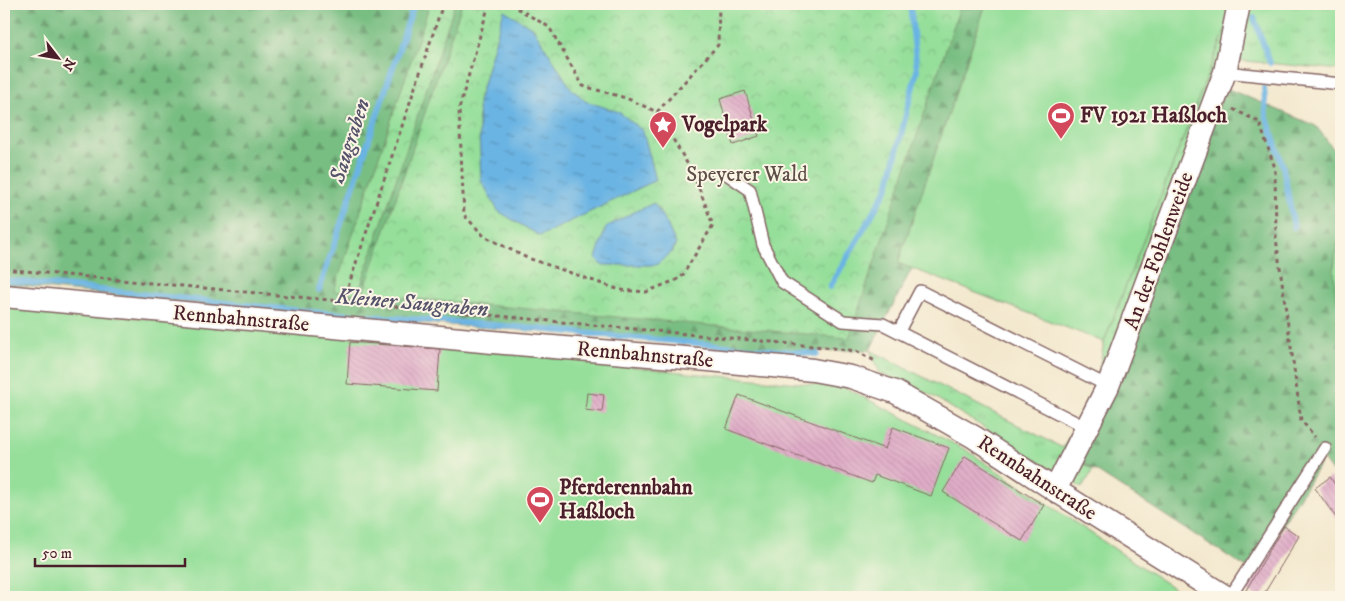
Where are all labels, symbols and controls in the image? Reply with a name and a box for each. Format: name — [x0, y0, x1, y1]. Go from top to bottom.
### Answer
north arrow — [32, 32, 82, 82]
text: N — [57, 55, 79, 74]
water label: Saugraben — [323, 95, 376, 188]
sports icon: FV 1921 Haßloch — [1046, 101, 1076, 140]
place label: FV 1921 Haßloch — [1080, 103, 1228, 129]
place icon: Vogelpark — [648, 110, 678, 149]
place label: Vogelpark — [681, 112, 768, 138]
park label: Speyerer Wald — [686, 162, 808, 188]
street label: An der Fohlenweide — [1118, 168, 1200, 334]
water label: Kleiner Saugraben — [334, 283, 489, 323]
street label: Rennbahnstraße — [172, 300, 311, 338]
street label: Rennbahnstraße — [576, 336, 715, 374]
street label: Rennbahnstraße — [972, 430, 1102, 526]
place label: Pferderennbahn Haßloch — [559, 475, 694, 525]
sports icon: Pferderennbahn Haßloch — [525, 485, 555, 524]
scale bar — [35, 536, 185, 568]
text: 50 m — [42, 544, 72, 563]

